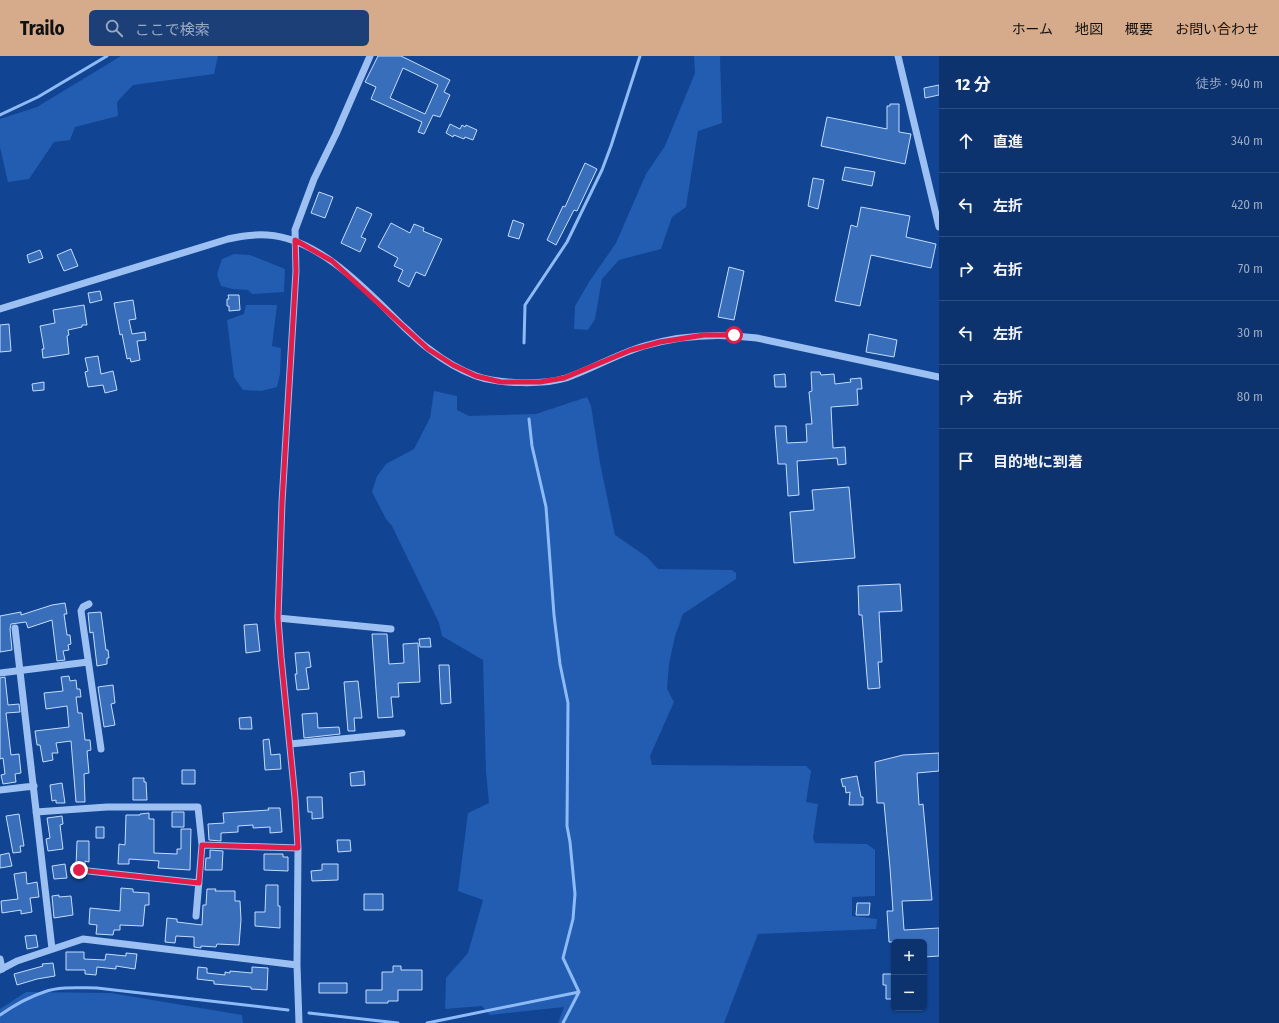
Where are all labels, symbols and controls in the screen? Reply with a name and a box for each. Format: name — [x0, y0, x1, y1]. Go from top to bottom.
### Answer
search box — [89, 10, 369, 46]
text: Trailo — [20, 17, 65, 40]
icon: search — [103, 17, 125, 39]
text: ここで検索 — [135, 21, 210, 39]
text: ホーム — [1011, 21, 1053, 38]
text: 地図 — [1075, 21, 1103, 38]
text: 概要 — [1125, 21, 1153, 38]
text: お問い合わせ — [1175, 21, 1259, 38]
text: 12 分 — [955, 74, 991, 95]
text: 徒歩 · 940 m — [1196, 76, 1263, 91]
icon: ahead — [955, 130, 977, 152]
text: 直進 — [993, 133, 1023, 151]
text: 340 m — [1231, 133, 1263, 148]
icon: left — [955, 194, 977, 216]
text: 左折 — [993, 197, 1023, 215]
text: 420 m — [1231, 197, 1263, 212]
icon: right — [955, 258, 977, 280]
text: 右折 — [993, 261, 1023, 279]
text: 70 m — [1238, 261, 1263, 276]
icon: left — [955, 322, 977, 344]
text: 左折 — [993, 325, 1023, 343]
text: 30 m — [1237, 325, 1263, 340]
route start — [725, 326, 743, 344]
icon: right — [955, 386, 977, 408]
text: 右折 — [993, 389, 1023, 407]
text: 80 m — [1237, 389, 1263, 404]
icon: arrive — [955, 450, 977, 472]
text: 目的地に到着 — [993, 453, 1083, 471]
route end — [70, 861, 88, 879]
map controls — [891, 939, 927, 1011]
button: + — [891, 939, 927, 975]
button: − — [891, 975, 927, 1011]

